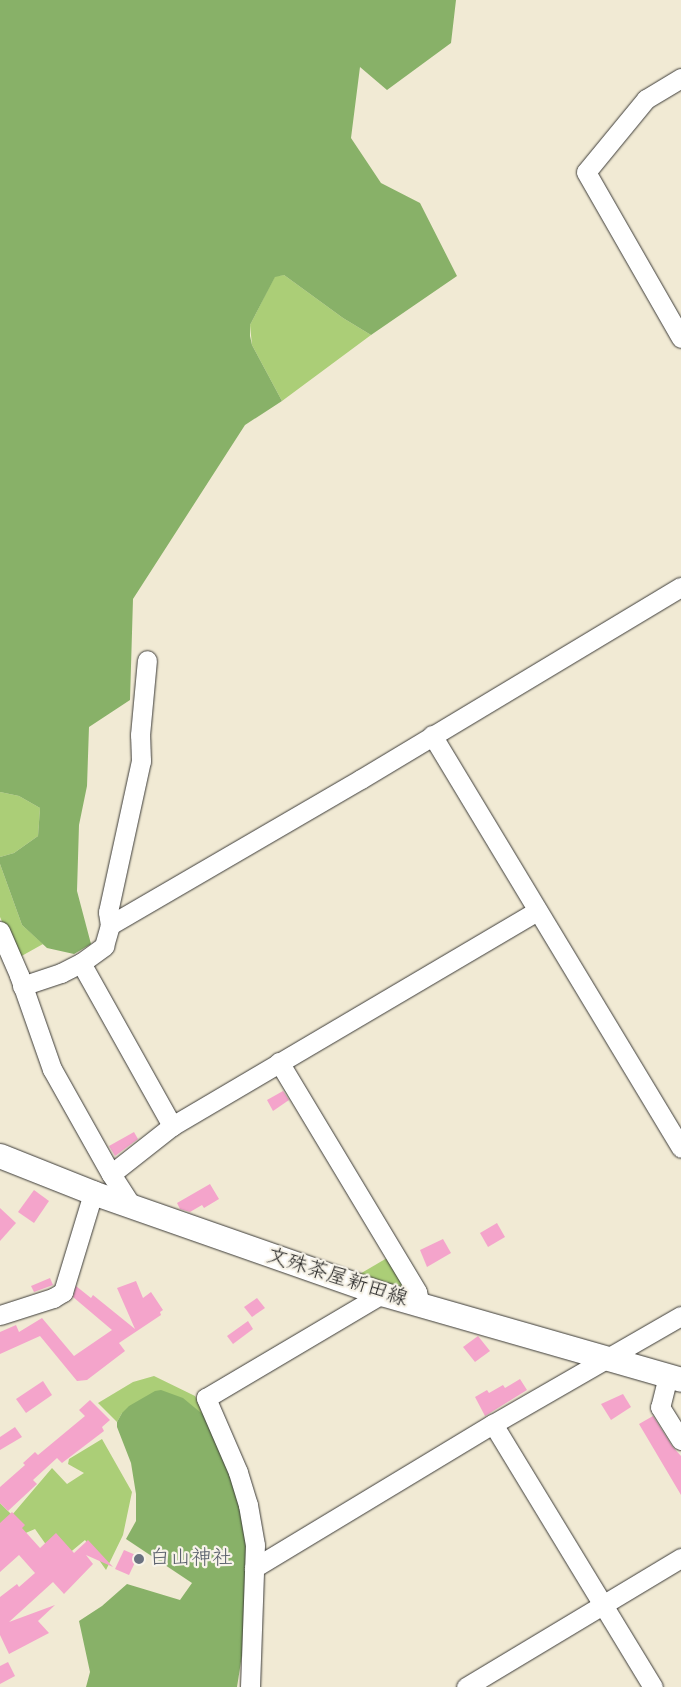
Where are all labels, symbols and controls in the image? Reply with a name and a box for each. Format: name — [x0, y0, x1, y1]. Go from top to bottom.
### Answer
street label: 文殊茶屋新田線 — [263, 1243, 411, 1313]
place label: 白山神社 — [149, 1546, 233, 1572]
marker: 白山神社 — [133, 1553, 145, 1565]

